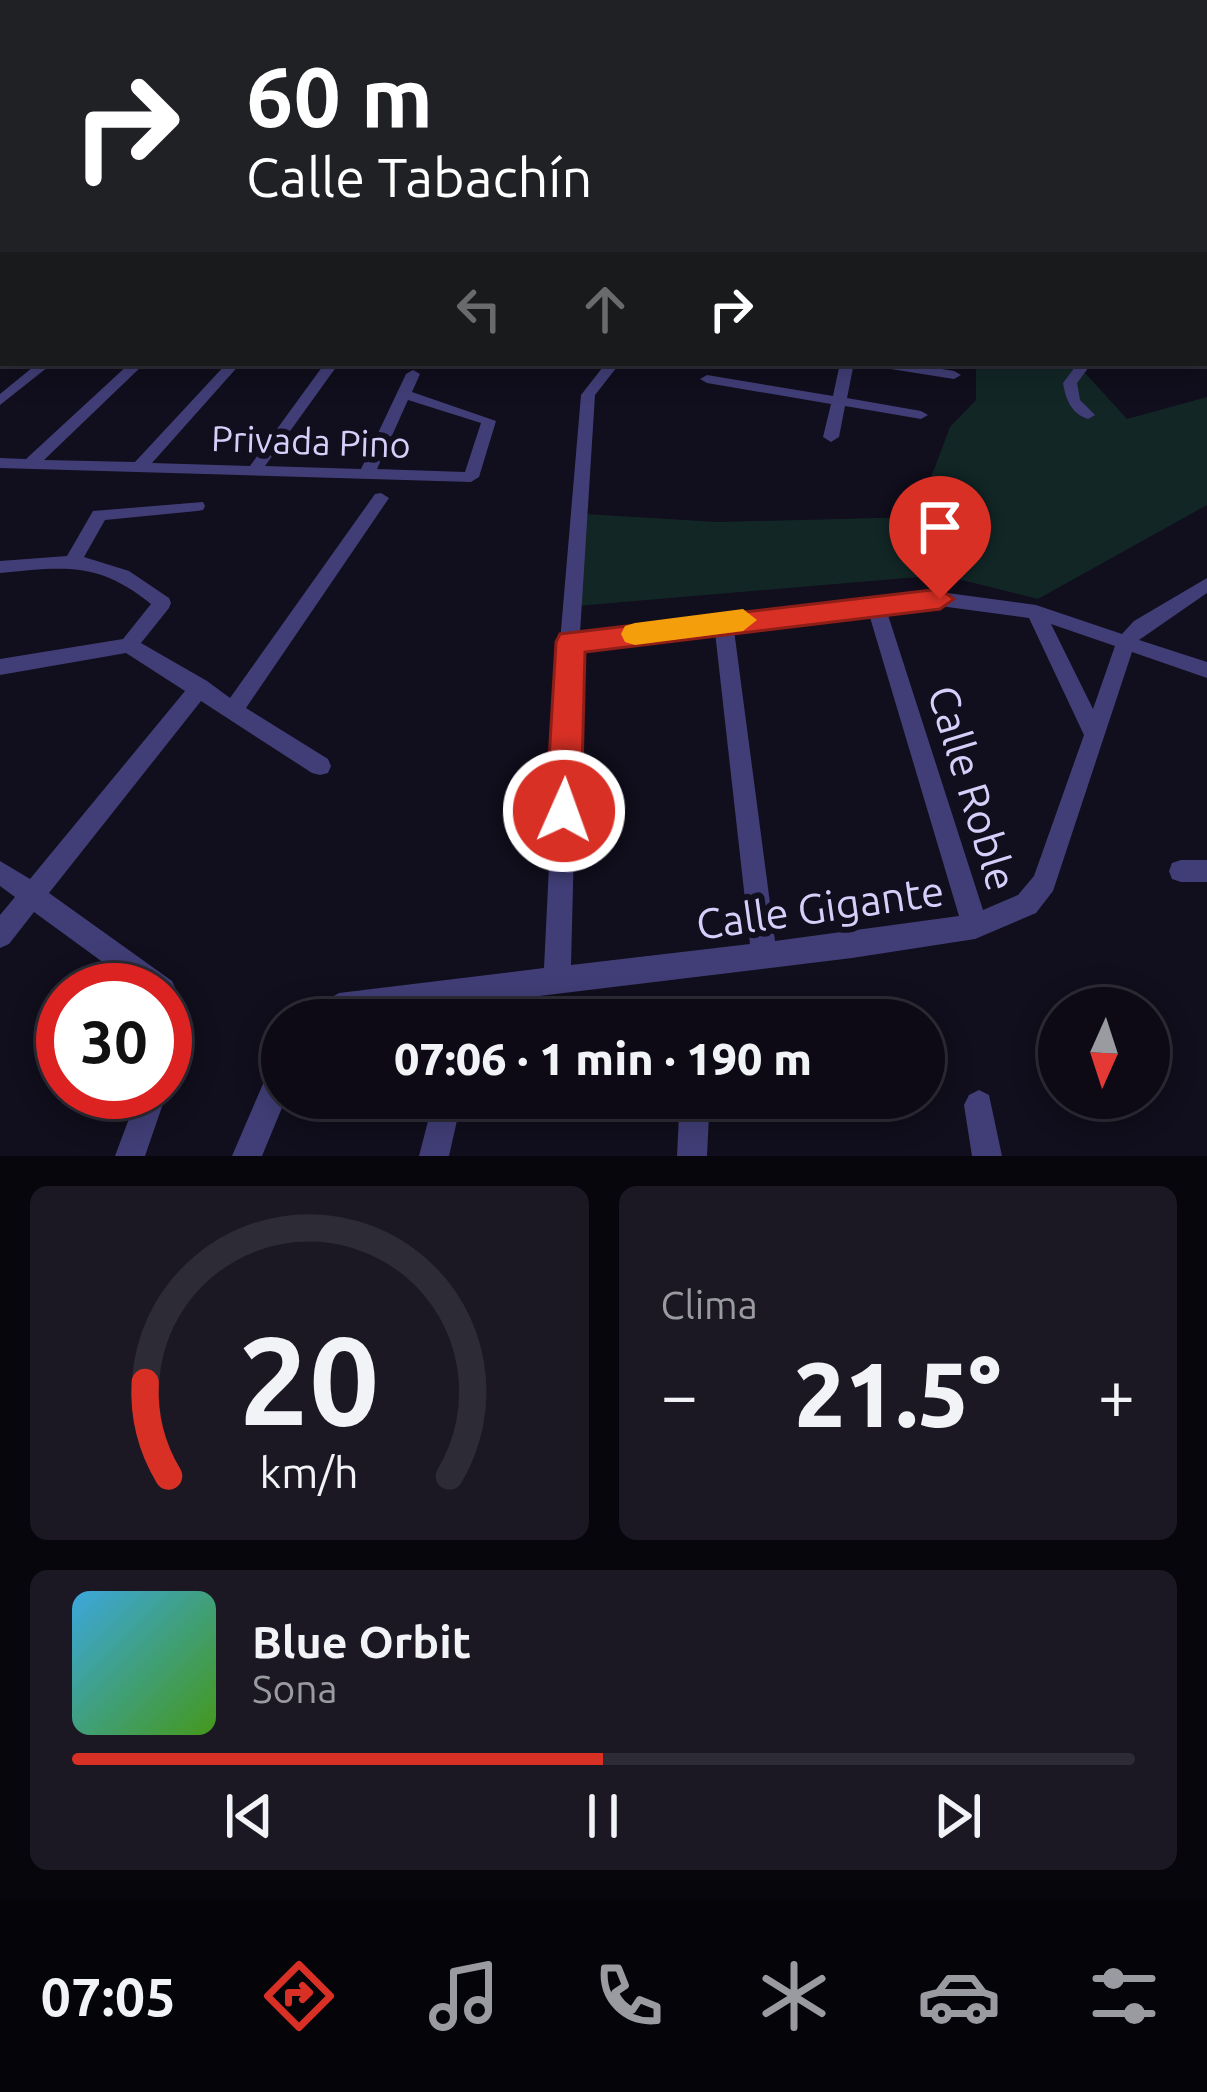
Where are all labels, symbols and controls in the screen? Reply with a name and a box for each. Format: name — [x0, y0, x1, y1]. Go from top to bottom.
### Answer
icon: right — [48, 48, 204, 204]
text: 60 m — [246, 49, 433, 143]
text: Calle Tabachín — [246, 147, 592, 207]
icon: left — [446, 276, 512, 342]
icon: ahead — [572, 276, 638, 342]
icon: right — [698, 276, 764, 342]
street label: Privada Pino — [211, 417, 411, 465]
pin — [889, 476, 991, 599]
icon: arrive — [907, 494, 973, 560]
street label: Calle Roble — [920, 680, 1026, 896]
position arrow — [501, 748, 627, 874]
street label: Calle Gigante — [693, 866, 947, 948]
speed limit sign: 30 — [36, 963, 192, 1119]
north arrow — [1038, 987, 1170, 1119]
map controls — [1038, 987, 1170, 1119]
text: 07:06 · 1 min · 190 m — [394, 1033, 812, 1084]
text: Clima — [661, 1283, 758, 1326]
text: 20 — [239, 1309, 380, 1449]
text: 21.5° — [794, 1343, 1001, 1444]
text: − — [661, 1357, 698, 1431]
text: + — [1098, 1357, 1135, 1431]
text: km/h — [260, 1448, 359, 1496]
text: Blue Orbit — [252, 1616, 471, 1667]
text: Sona — [252, 1667, 338, 1710]
icon: previous — [216, 1783, 282, 1849]
icon: pause — [570, 1783, 636, 1849]
icon: next — [925, 1783, 991, 1849]
icon: directions — [257, 1954, 341, 2038]
icon: music — [422, 1954, 506, 2038]
icon: phone — [587, 1954, 671, 2038]
icon: climate — [752, 1954, 836, 2038]
icon: car — [917, 1954, 1001, 2038]
icon: filters — [1082, 1954, 1166, 2038]
text: 07:05 — [41, 1966, 176, 2026]

